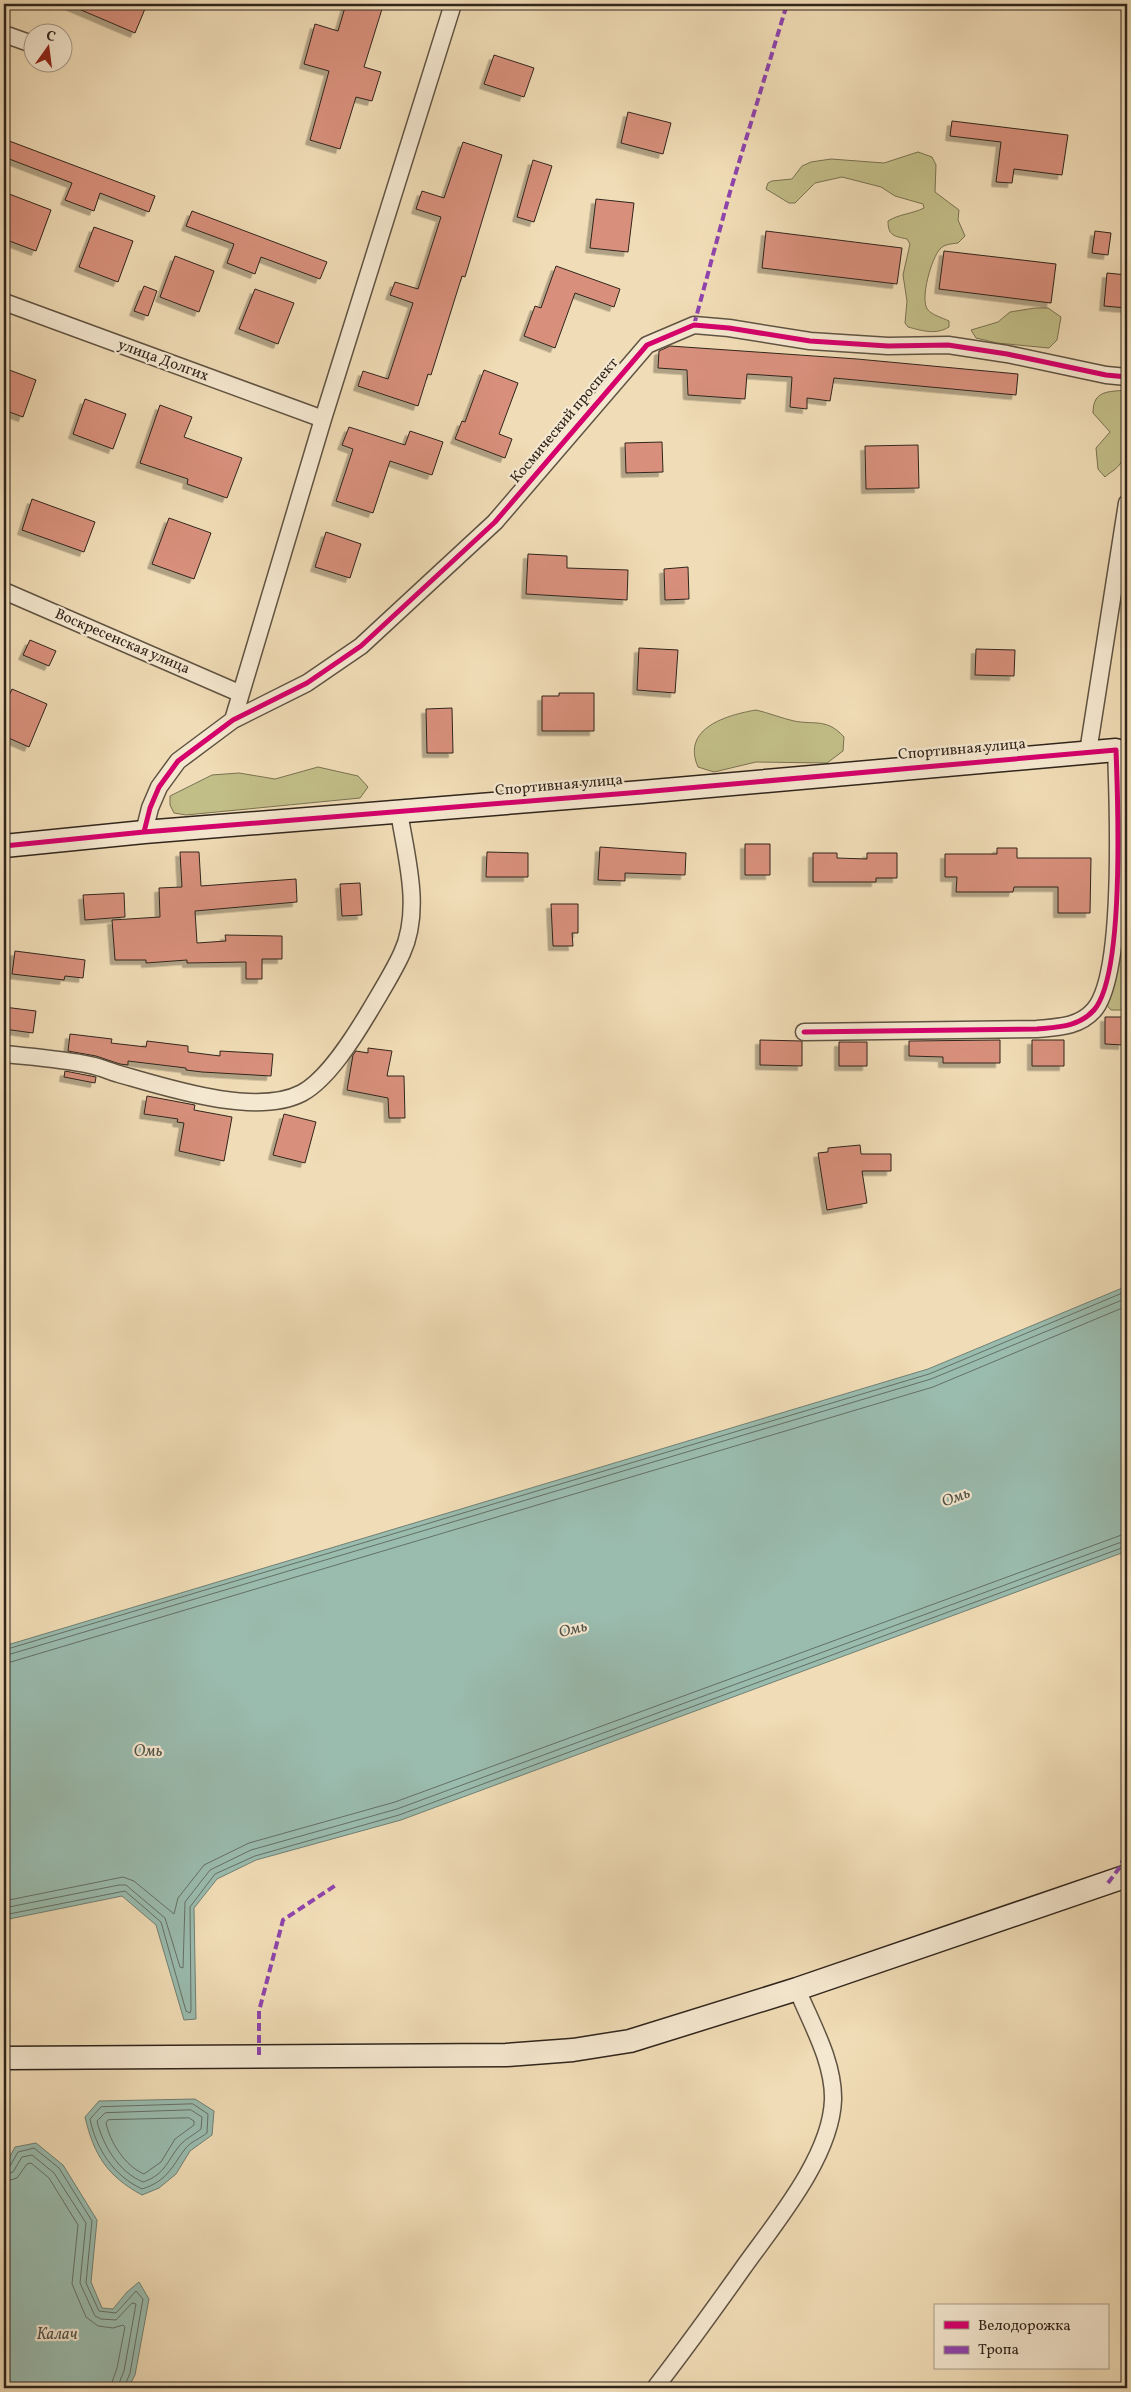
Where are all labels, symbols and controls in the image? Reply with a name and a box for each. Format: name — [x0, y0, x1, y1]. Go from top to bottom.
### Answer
north arrow — [22, 22, 72, 72]
text: С — [44, 27, 57, 47]
street label: улица Долгих — [115, 335, 212, 387]
street label: Космический проспект — [506, 353, 624, 488]
street label: Воскресенская улица — [51, 604, 193, 680]
street label: Спортивная улица — [897, 734, 1027, 766]
street label: Спортивная улица — [494, 770, 624, 802]
water label: Омь — [939, 1483, 974, 1513]
water label: Омь — [556, 1616, 590, 1644]
water label: Омь — [134, 1741, 163, 1763]
legend — [934, 2304, 1108, 2370]
text: Велодорожка — [978, 2316, 1071, 2337]
water label: Калач — [36, 2324, 78, 2346]
text: Тропа — [978, 2340, 1019, 2361]

